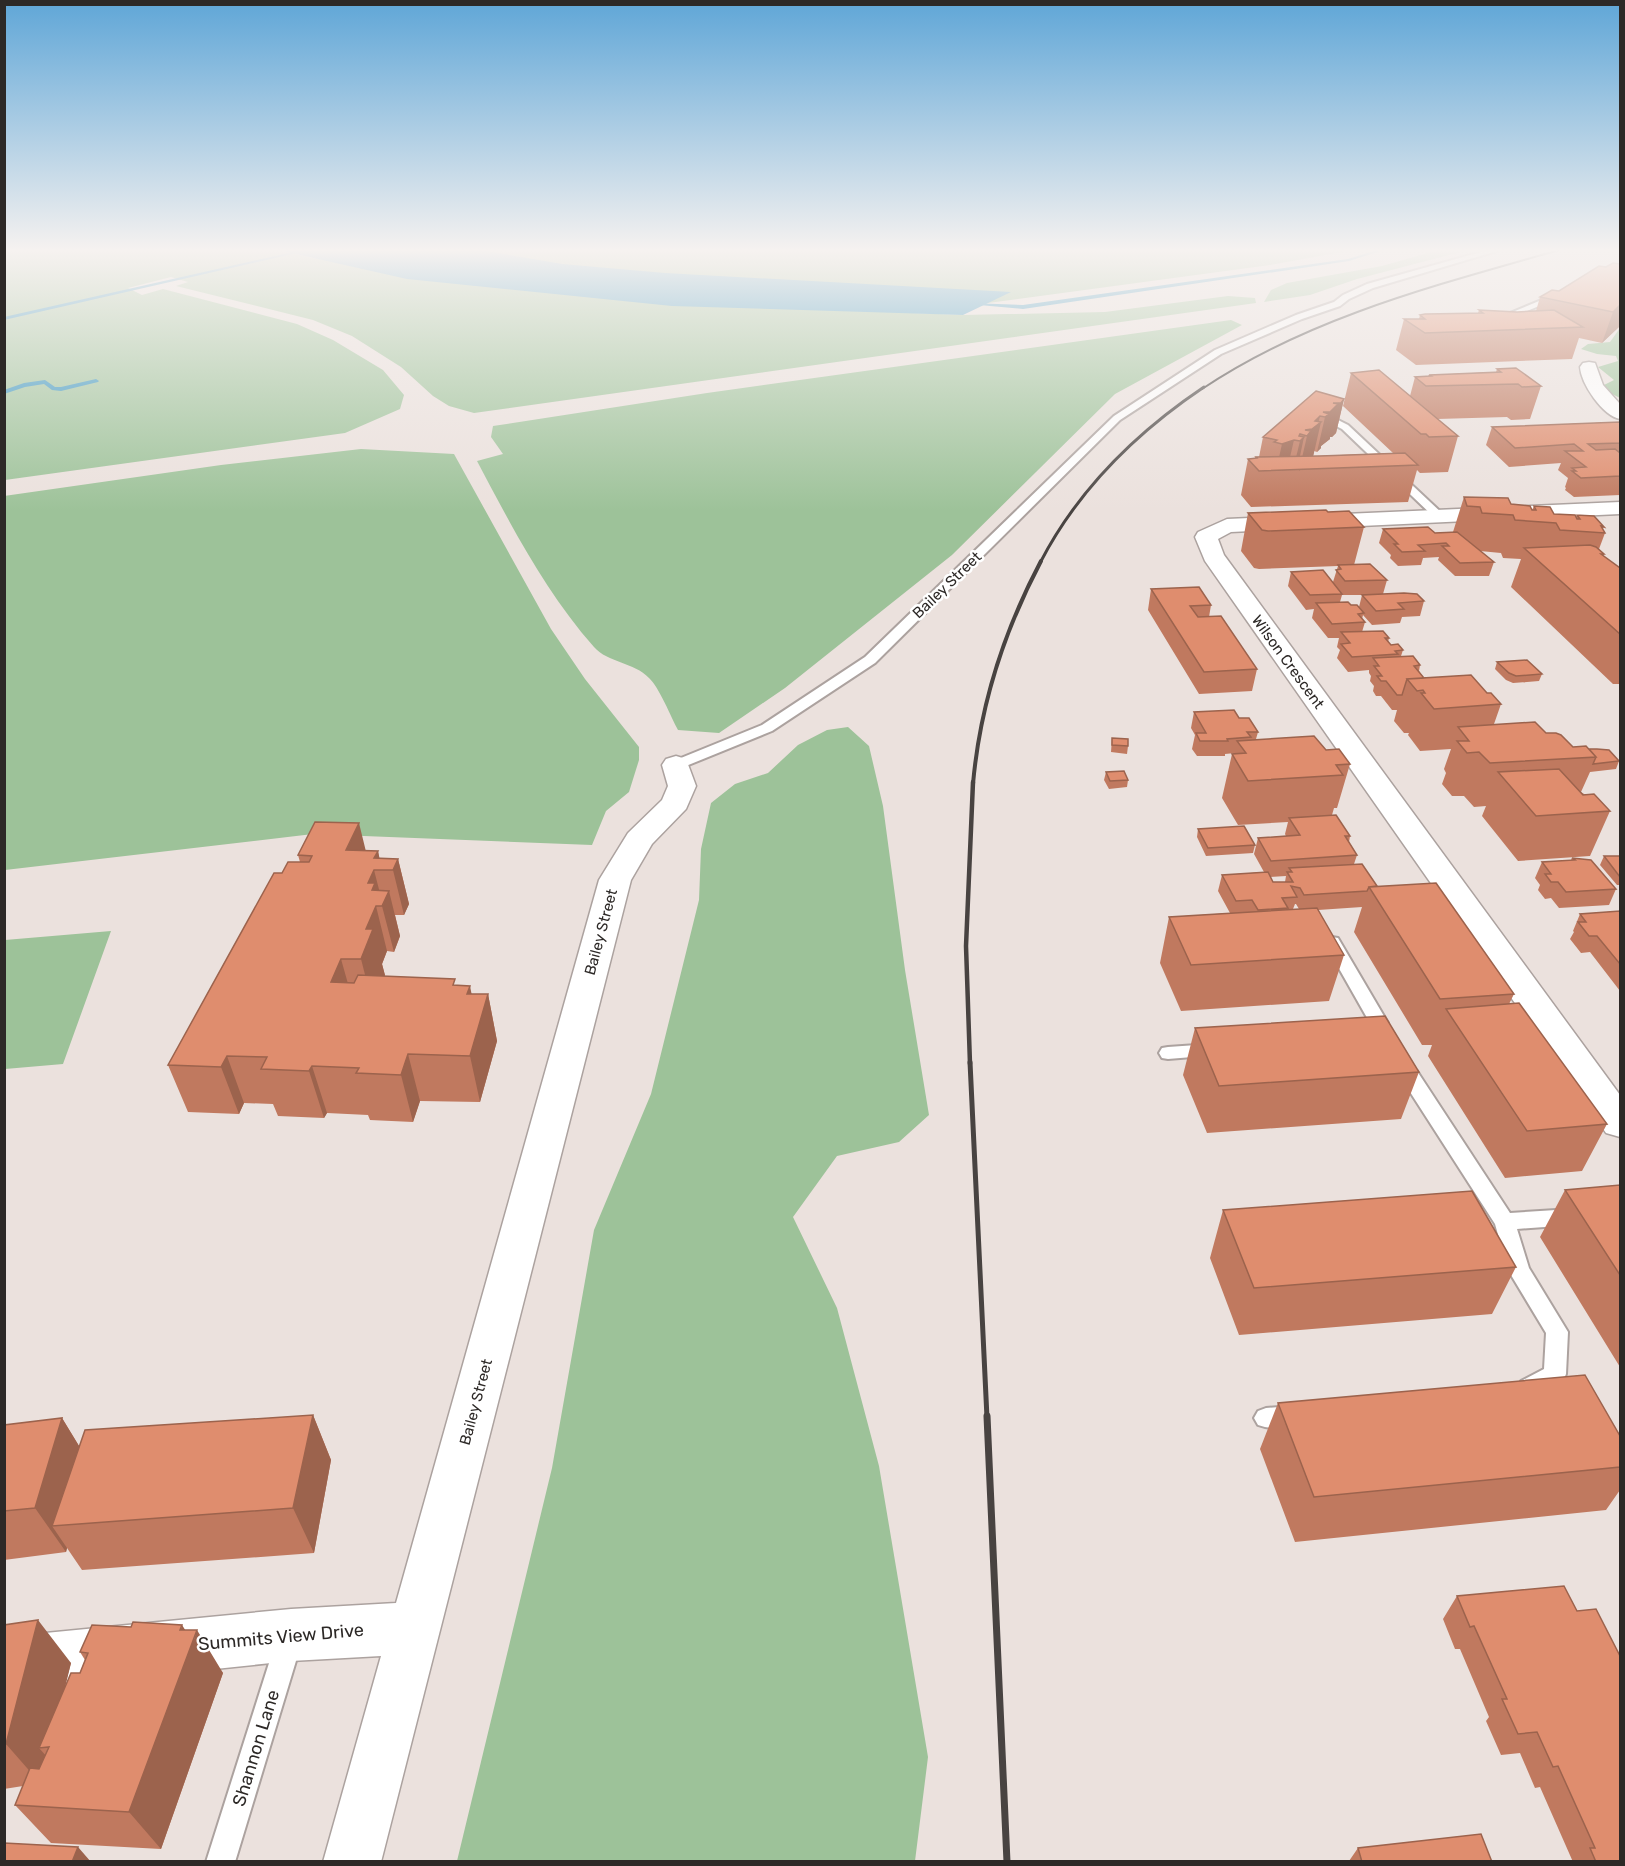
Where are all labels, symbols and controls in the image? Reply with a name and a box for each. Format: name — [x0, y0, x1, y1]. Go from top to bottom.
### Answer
street label: Bailey Street — [909, 548, 985, 622]
street label: Wilson Crescent — [1248, 612, 1328, 712]
street label: Bailey Street — [581, 887, 621, 977]
street label: Bailey Street — [456, 1357, 496, 1447]
street label: Summits View Drive — [197, 1619, 365, 1655]
street label: Shannon Lane — [228, 1687, 284, 1809]

